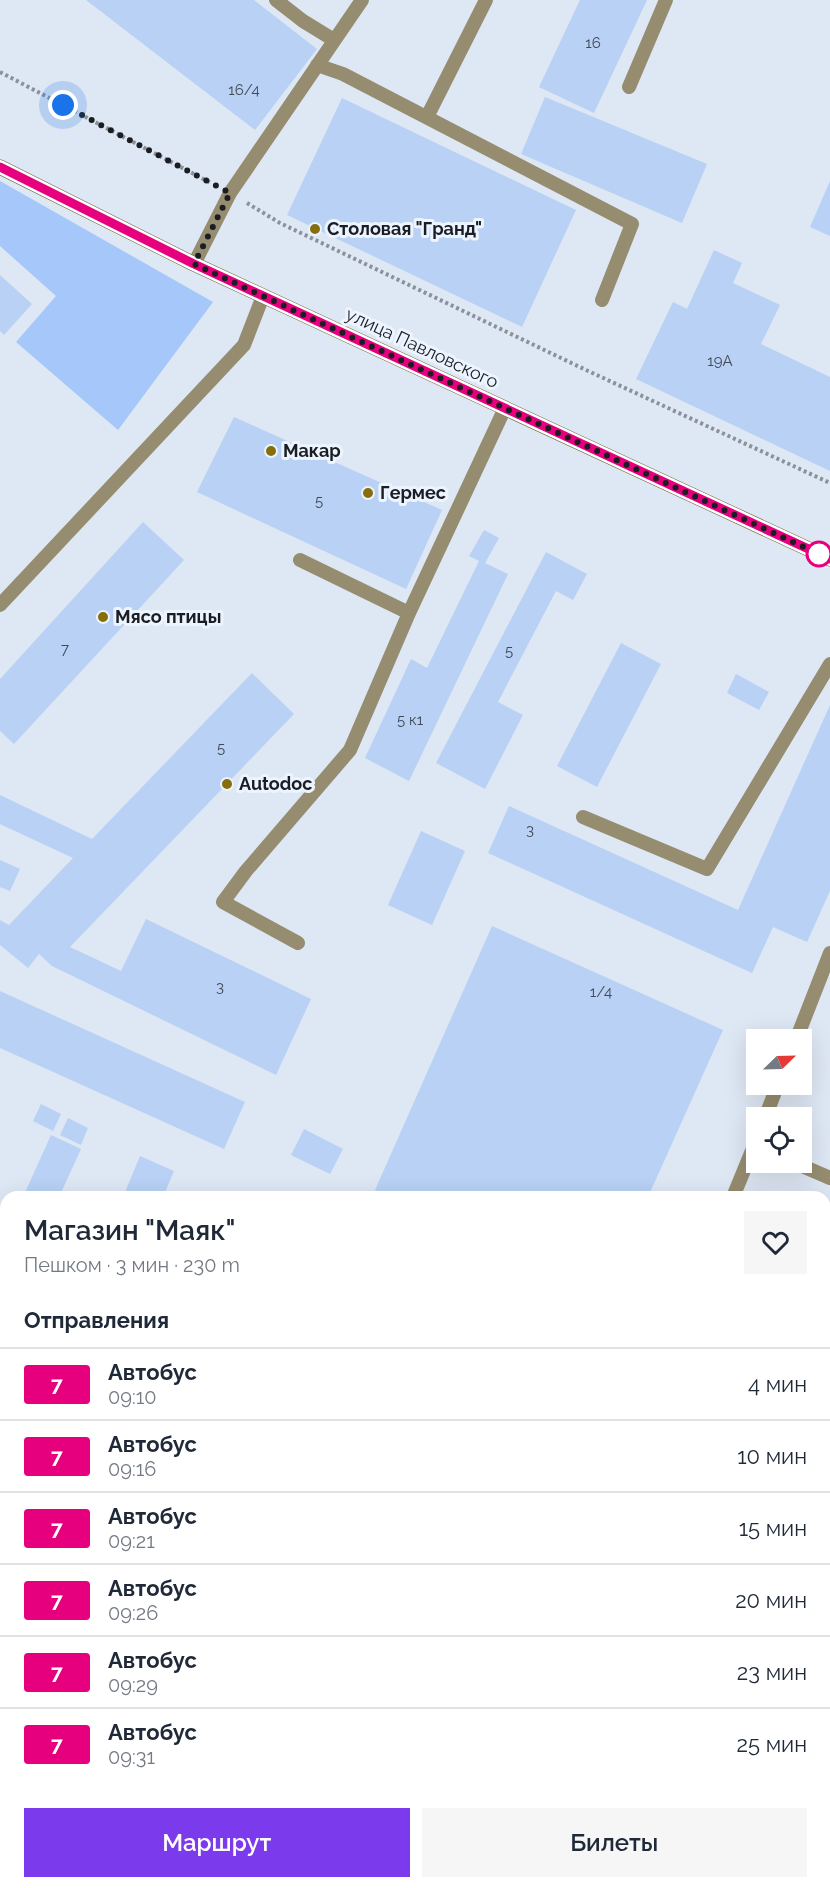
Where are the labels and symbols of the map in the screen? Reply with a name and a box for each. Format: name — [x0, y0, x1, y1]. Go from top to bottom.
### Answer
house number: 16 — [585, 34, 601, 52]
house number: 16/4 — [228, 81, 260, 99]
your location — [48, 90, 78, 120]
place label: Столовая "Гранд" — [327, 218, 482, 239]
marker: Столовая "Гранд" — [308, 222, 322, 236]
street label: улица Павловского — [343, 303, 502, 392]
house number: 19А — [707, 352, 733, 370]
place label: Макар — [283, 440, 341, 461]
marker: Макар — [264, 444, 278, 458]
place label: Гермес — [380, 482, 446, 503]
marker: Гермес — [361, 486, 375, 500]
house number: 5 — [315, 492, 323, 510]
unlabelled marker — [806, 541, 830, 567]
place label: Мясо птицы — [115, 606, 221, 627]
marker: Мясо птицы — [96, 610, 110, 624]
house number: 7 — [61, 640, 69, 658]
house number: 5 — [505, 642, 513, 660]
house number: 5 к1 — [397, 711, 424, 729]
house number: 5 — [217, 739, 225, 757]
place label: Autodoc — [239, 773, 312, 794]
marker: Autodoc — [220, 777, 234, 791]
house number: 3 — [526, 821, 534, 839]
house number: 3 — [216, 978, 224, 996]
house number: 1/4 — [590, 983, 612, 1001]
north arrow — [746, 1029, 812, 1095]

